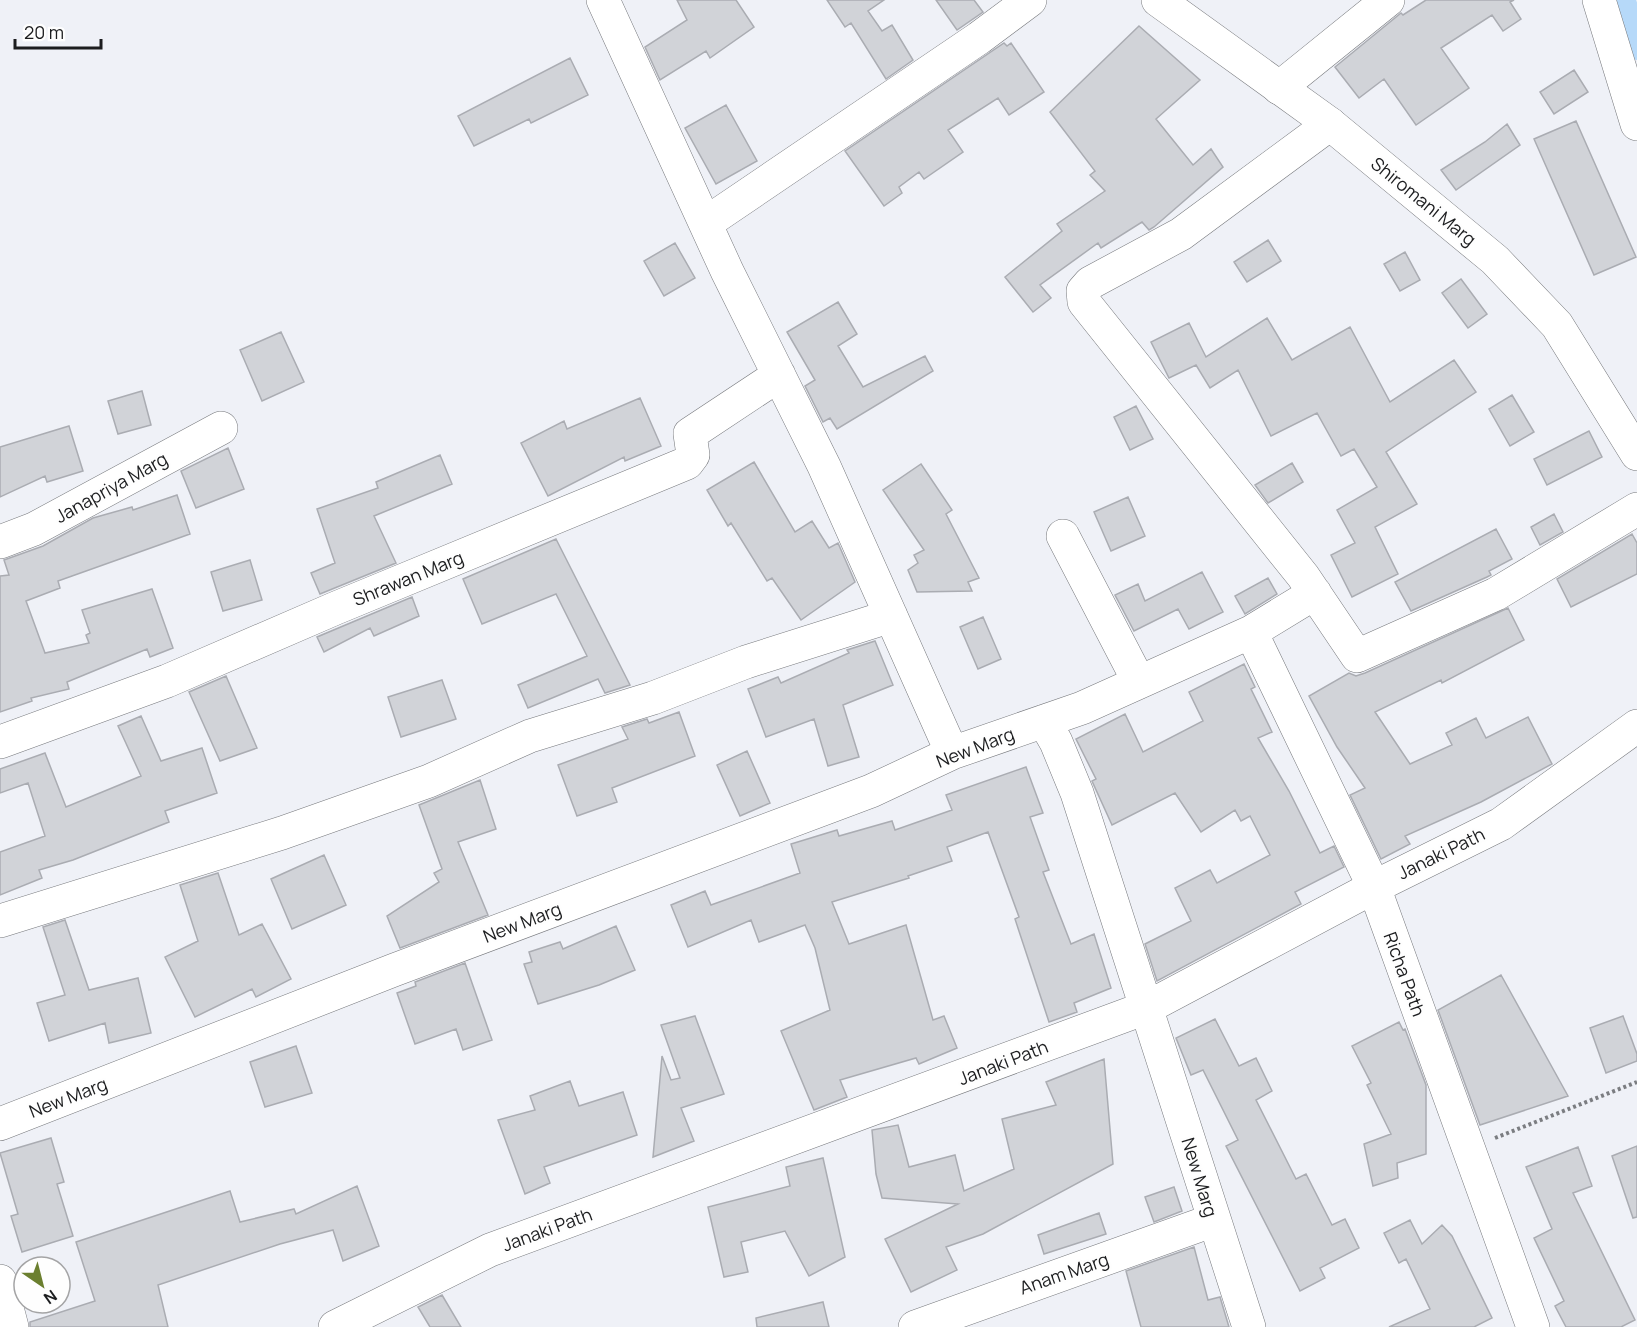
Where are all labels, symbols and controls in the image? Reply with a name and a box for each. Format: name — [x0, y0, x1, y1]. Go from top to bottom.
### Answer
scale bar — [15, 12, 100, 50]
text: 20 m — [24, 20, 64, 44]
street label: Shiromani Marg — [1366, 151, 1482, 251]
street label: Janapriya Marg — [51, 446, 171, 528]
street label: Shrawan Marg — [349, 545, 467, 611]
street label: New Marg — [933, 721, 1017, 773]
street label: Janaki Path — [1393, 822, 1489, 884]
street label: New Marg — [480, 896, 564, 948]
street label: Richa Path — [1379, 928, 1431, 1020]
street label: Janaki Path — [955, 1034, 1051, 1090]
street label: New Marg — [26, 1071, 110, 1123]
street label: New Marg — [1177, 1134, 1223, 1220]
street label: Janaki Path — [499, 1202, 595, 1256]
street label: Anam Marg — [1016, 1247, 1112, 1299]
north arrow — [12, 1255, 72, 1315]
text: N — [40, 1285, 62, 1310]

